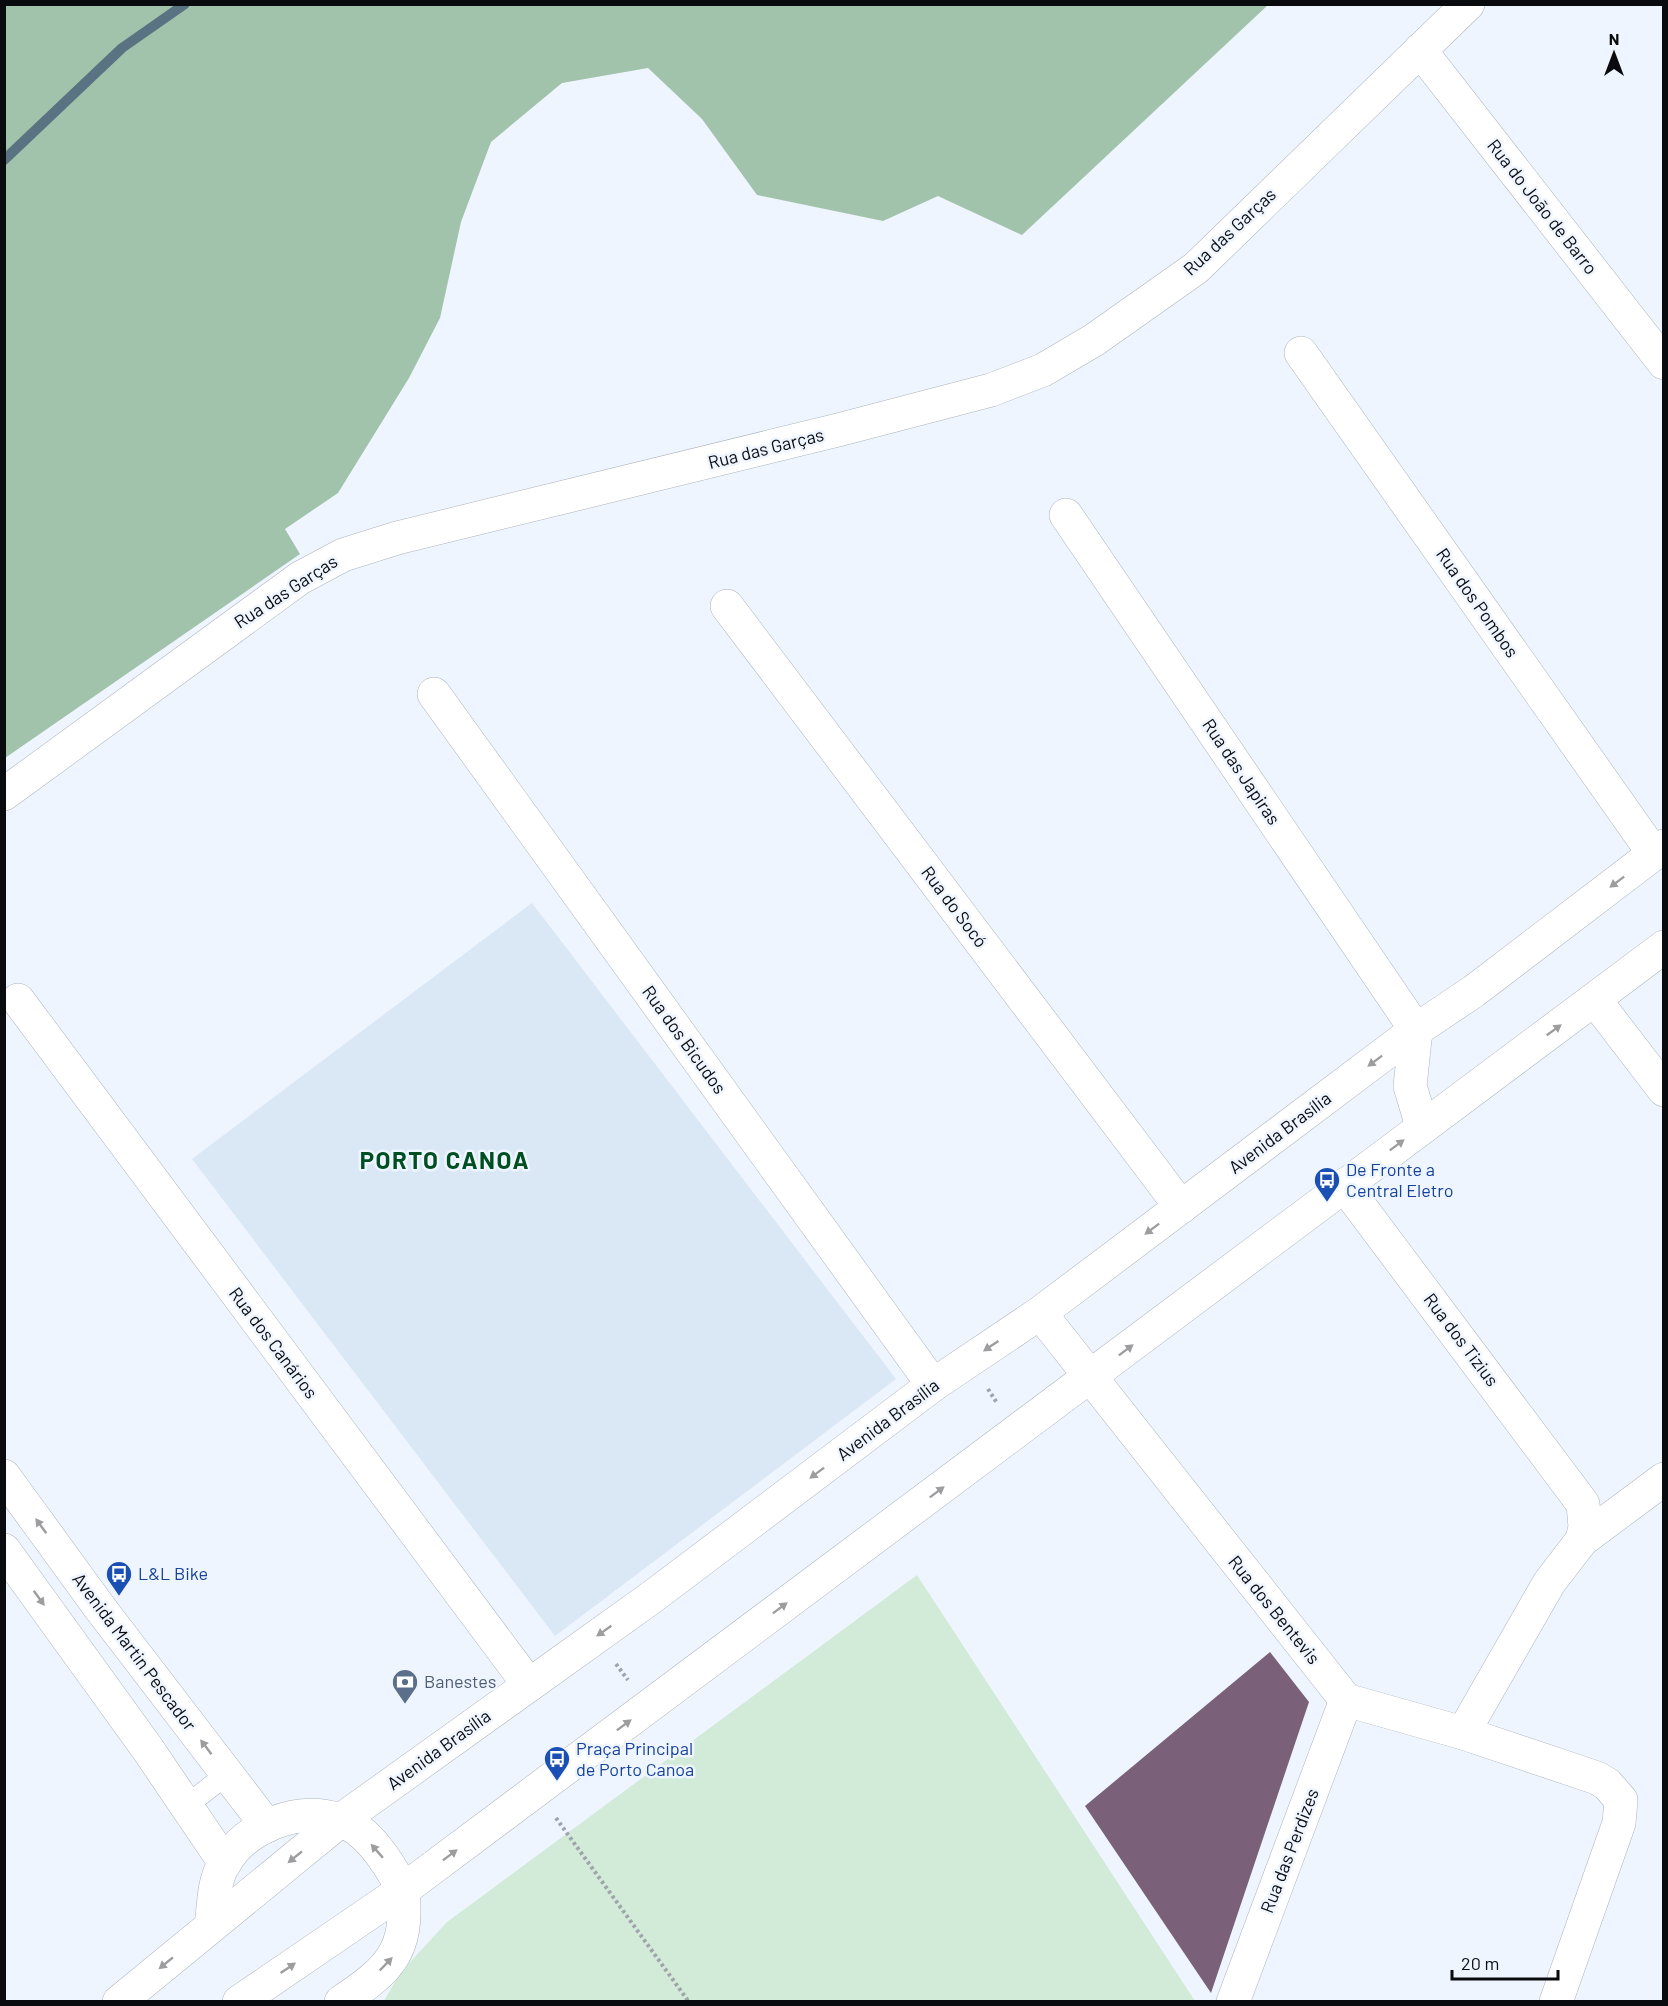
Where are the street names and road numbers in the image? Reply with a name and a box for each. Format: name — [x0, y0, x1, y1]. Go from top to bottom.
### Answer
street label: Rua do João de Barro — [1483, 134, 1602, 278]
street label: Rua das Garças — [1178, 183, 1280, 280]
street label: Rua das Garças — [706, 423, 826, 473]
street label: Rua dos Pombos — [1432, 543, 1524, 661]
street label: Rua das Garças — [230, 550, 341, 633]
street label: Rua das Japiras — [1198, 714, 1285, 829]
street label: Rua do Socó — [917, 861, 992, 951]
street label: Rua dos Bicudos — [638, 981, 731, 1098]
street label: Avenida Brasília — [1224, 1087, 1335, 1178]
street label: Rua dos Canários — [225, 1282, 323, 1402]
street label: Rua dos Tizius — [1420, 1289, 1504, 1390]
street label: Avenida Brasília — [832, 1374, 943, 1465]
street label: Rua dos Bentevis — [1224, 1551, 1325, 1668]
street label: Avenida Martin Pescador — [68, 1568, 202, 1735]
street label: Avenida Brasília — [382, 1704, 494, 1794]
street label: Rua das Perdizes — [1255, 1785, 1323, 1916]

